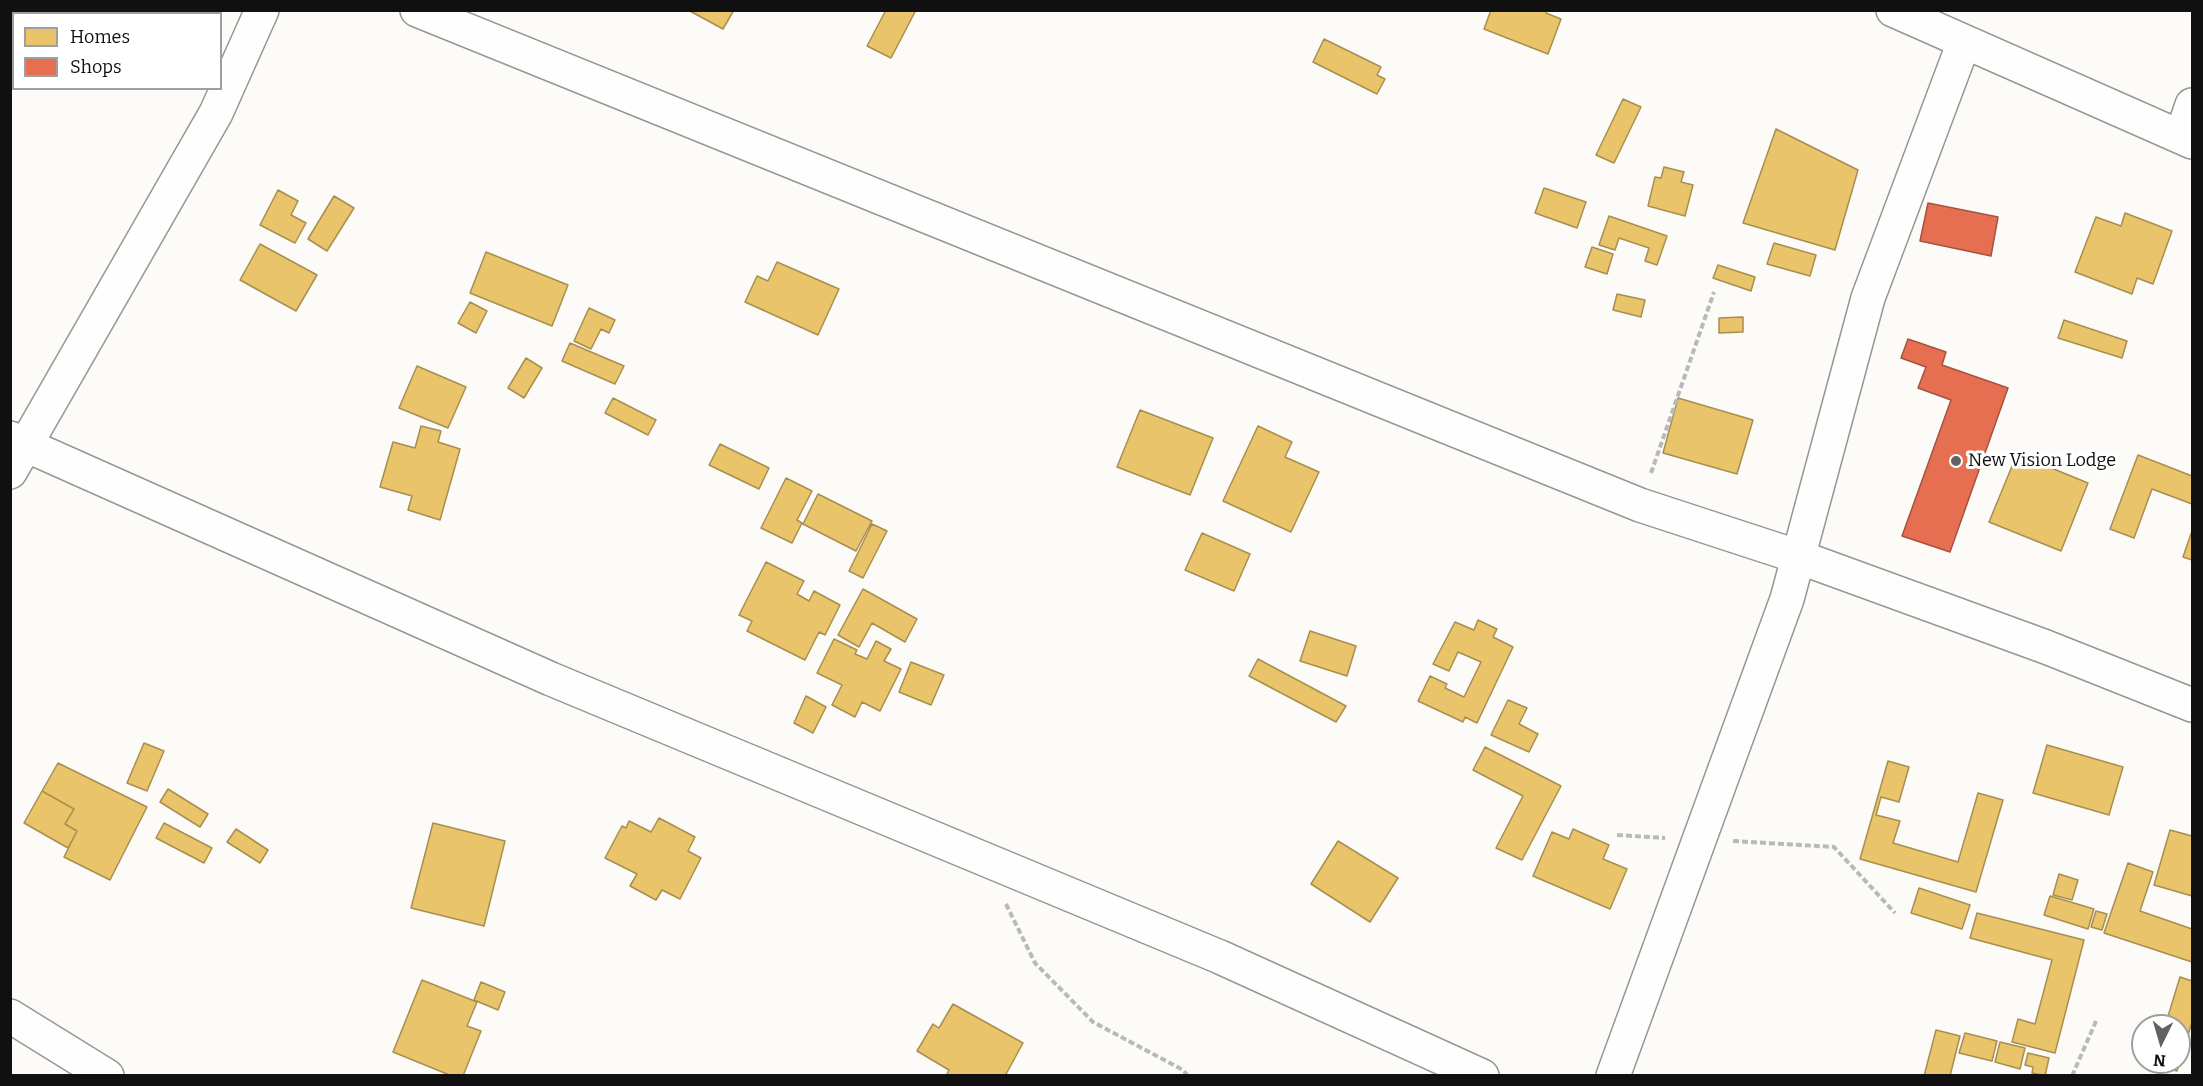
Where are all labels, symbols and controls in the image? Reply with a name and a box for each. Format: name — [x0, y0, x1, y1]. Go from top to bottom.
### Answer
legend — [12, 12, 222, 90]
text: Homes — [70, 26, 130, 48]
text: Shops — [70, 56, 122, 78]
place label: New Vision Lodge — [1968, 450, 2116, 472]
marker: New Vision Lodge — [1949, 454, 1963, 468]
north arrow — [2131, 1014, 2191, 1074]
text: N — [2153, 1050, 2167, 1070]

